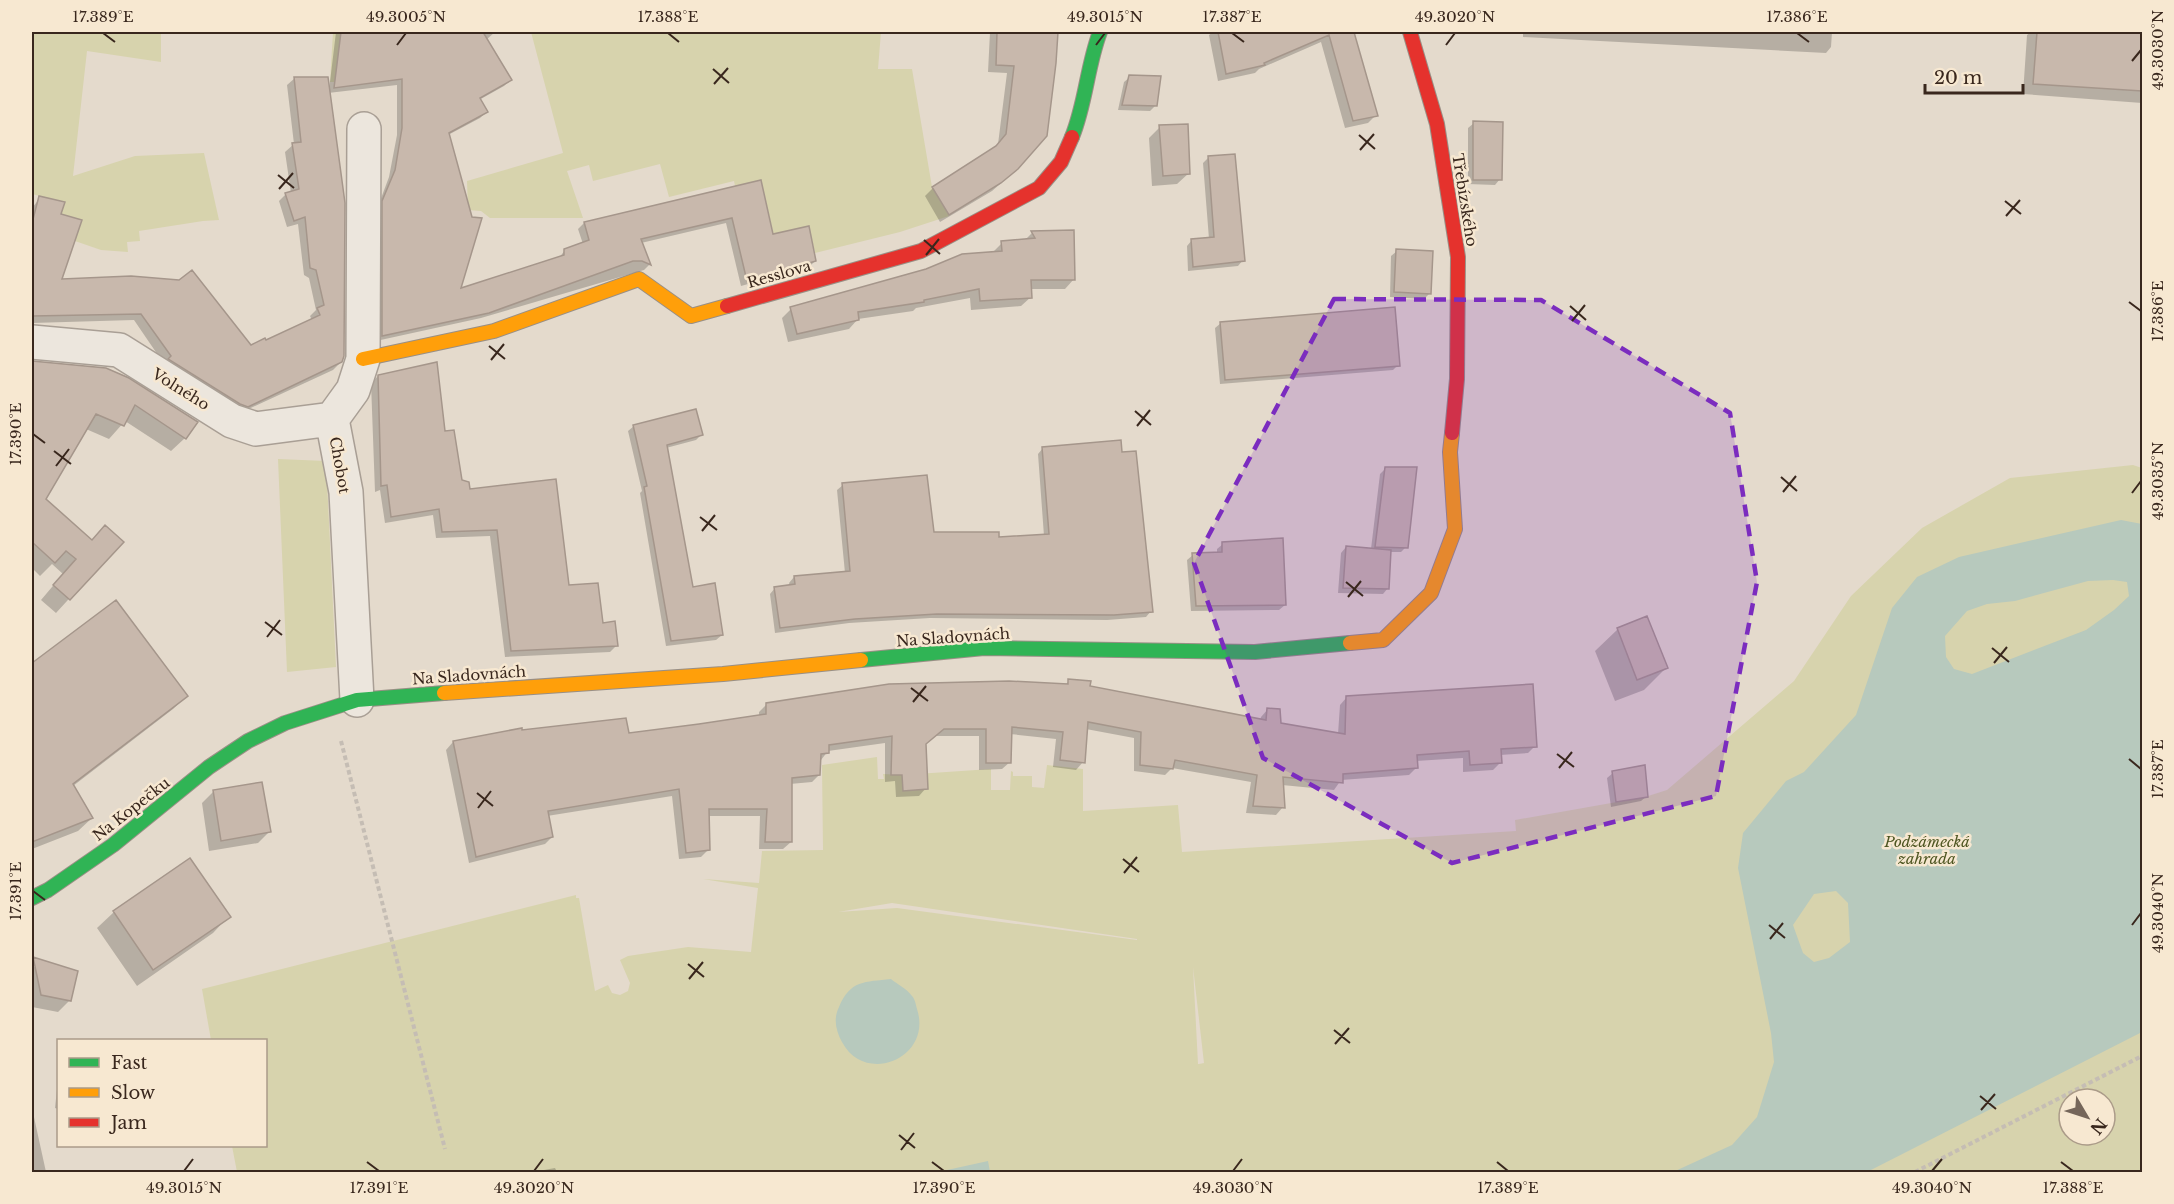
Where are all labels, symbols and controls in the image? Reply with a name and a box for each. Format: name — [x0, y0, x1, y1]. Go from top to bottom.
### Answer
text: 17.389°E — [72, 7, 134, 26]
text: 49.3005°N — [366, 7, 446, 26]
text: 17.388°E — [638, 7, 699, 26]
text: 49.3015°N — [1067, 7, 1143, 26]
text: 17.387°E — [1202, 7, 1262, 26]
text: 49.3020°N — [1415, 7, 1495, 26]
text: 17.386°E — [1766, 7, 1828, 26]
text: 49.3030°N — [2148, 10, 2167, 90]
scale bar — [1925, 57, 2022, 95]
text: 20 m — [1934, 67, 1982, 89]
street label: Třebízského — [1448, 152, 1482, 248]
street label: Resslova — [745, 256, 814, 292]
text: 17.386°E — [2148, 280, 2167, 342]
street label: Volného — [148, 363, 213, 414]
text: 17.390°E — [6, 402, 25, 466]
street label: Chobot — [326, 435, 354, 495]
text: 49.3035°N — [2148, 442, 2167, 520]
street label: Na Sladovnách — [895, 624, 1011, 650]
street label: Na Sladovnách — [411, 662, 527, 688]
text: 17.387°E — [2148, 739, 2167, 799]
street label: Na Kopečku — [89, 773, 173, 845]
park label: Podzámecká zahrada — [1883, 832, 1970, 868]
text: 17.391°E — [6, 861, 25, 920]
text: 49.3040°N — [2148, 873, 2167, 953]
legend — [57, 1039, 267, 1147]
text: Fast — [111, 1052, 148, 1074]
text: Slow — [111, 1082, 156, 1104]
north arrow — [2057, 1087, 2117, 1147]
text: Jam — [109, 1112, 147, 1134]
text: N — [2086, 1114, 2111, 1139]
text: 49.3015°N — [146, 1178, 222, 1197]
text: 17.391°E — [350, 1178, 409, 1197]
text: 49.3020°N — [494, 1178, 574, 1197]
text: 17.390°E — [913, 1178, 976, 1197]
text: 49.3030°N — [1193, 1178, 1273, 1197]
text: 17.389°E — [1477, 1178, 1539, 1197]
text: 49.3040°N — [1892, 1178, 1972, 1197]
text: 17.388°E — [2043, 1178, 2104, 1197]

